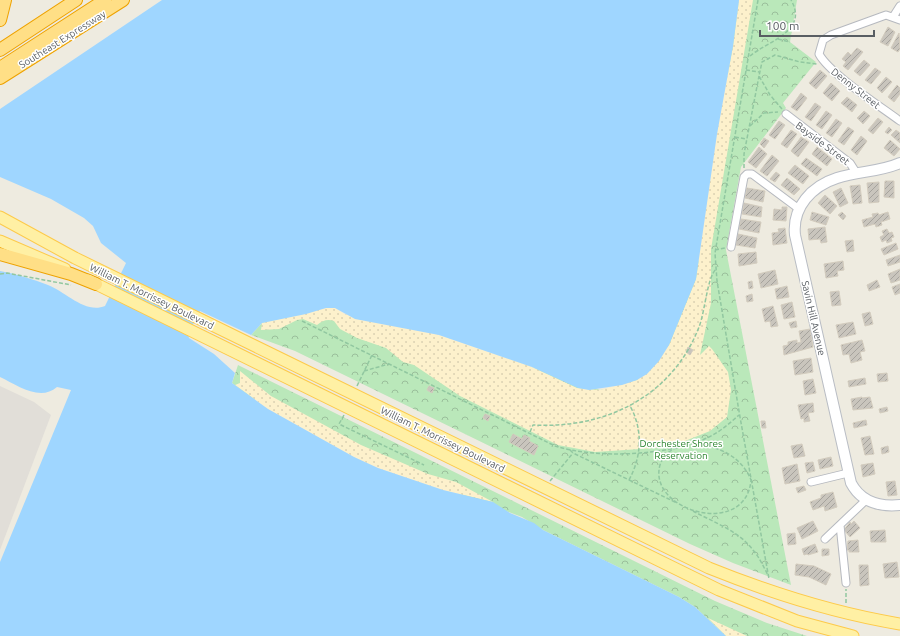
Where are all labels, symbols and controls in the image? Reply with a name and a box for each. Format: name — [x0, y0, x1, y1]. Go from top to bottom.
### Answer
street label: Southeast Expressway — [17, 8, 108, 71]
scale bar — [760, 12, 874, 38]
text: 100 m — [766, 19, 799, 32]
street label: Denny Street — [829, 66, 882, 111]
street label: Bayside Street — [794, 120, 852, 167]
street label: William T. Morrissey Boulevard — [88, 262, 216, 331]
street label: Savin Hill Avenue — [800, 280, 827, 357]
street label: William T. Morrissey Boulevard — [379, 405, 507, 474]
park label: Dorchester Shores Reservation — [640, 438, 722, 461]

